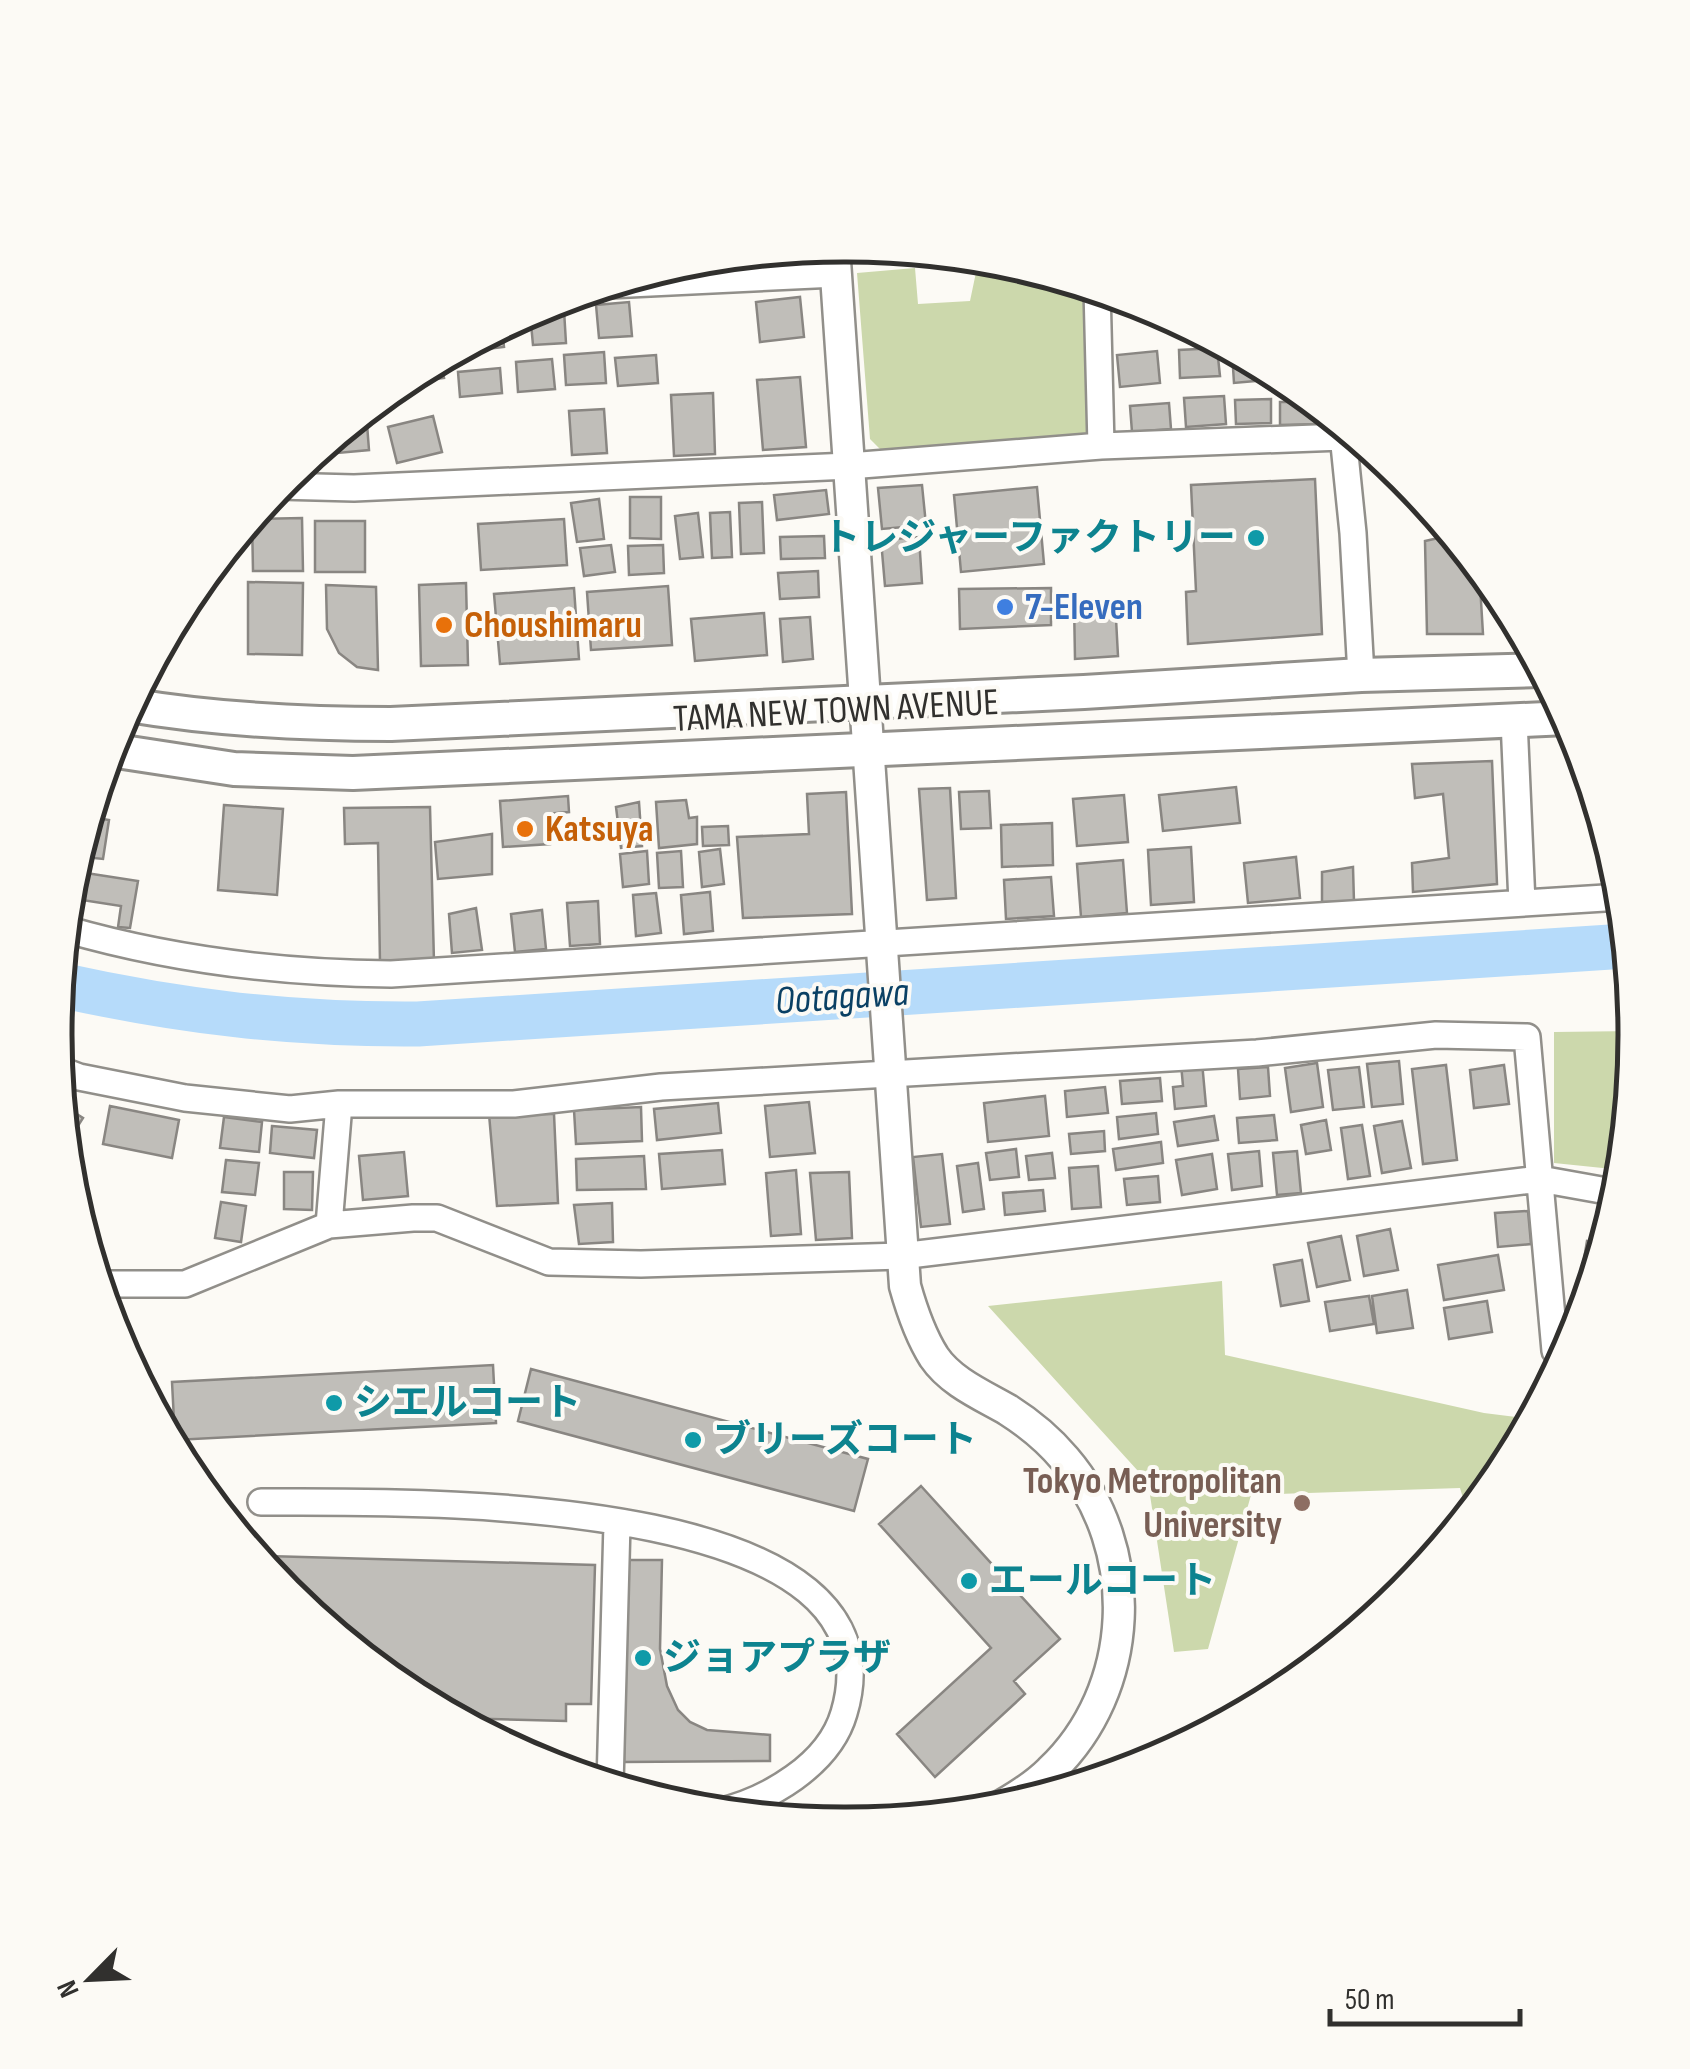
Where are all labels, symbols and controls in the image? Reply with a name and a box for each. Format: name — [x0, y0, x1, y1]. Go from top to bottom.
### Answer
place label: トレジャーファクトリー — [822, 516, 1236, 561]
marker: トレジャーファクトリー — [1245, 527, 1267, 549]
place label: 7-Eleven — [1025, 585, 1143, 630]
marker: 7-Eleven — [994, 596, 1016, 618]
place label: Choushimaru — [464, 603, 642, 648]
marker: Choushimaru — [433, 614, 455, 636]
street label: TAMA NEW TOWN AVENUE — [672, 680, 1000, 742]
place label: Katsuya — [545, 807, 653, 852]
marker: Katsuya — [514, 818, 536, 840]
water label: Ootagawa — [773, 968, 911, 1026]
place label: シエルコート — [354, 1381, 581, 1426]
marker: シエルコート — [323, 1392, 345, 1414]
place label: ブリーズコート — [713, 1418, 977, 1463]
marker: ブリーズコート — [682, 1429, 704, 1451]
place label: Tokyo Metropolitan University — [1023, 1459, 1282, 1548]
marker: Tokyo Metropolitan University — [1291, 1492, 1313, 1514]
place label: エールコート — [989, 1559, 1216, 1604]
marker: エールコート — [958, 1570, 980, 1592]
place label: ジョアプラザ — [663, 1636, 891, 1681]
marker: ジョアプラザ — [632, 1647, 654, 1669]
north arrow — [40, 1929, 140, 2029]
scale bar — [1330, 1964, 1520, 2026]
text: N — [50, 1975, 87, 2002]
text: 50 m — [1345, 1982, 1394, 2018]

